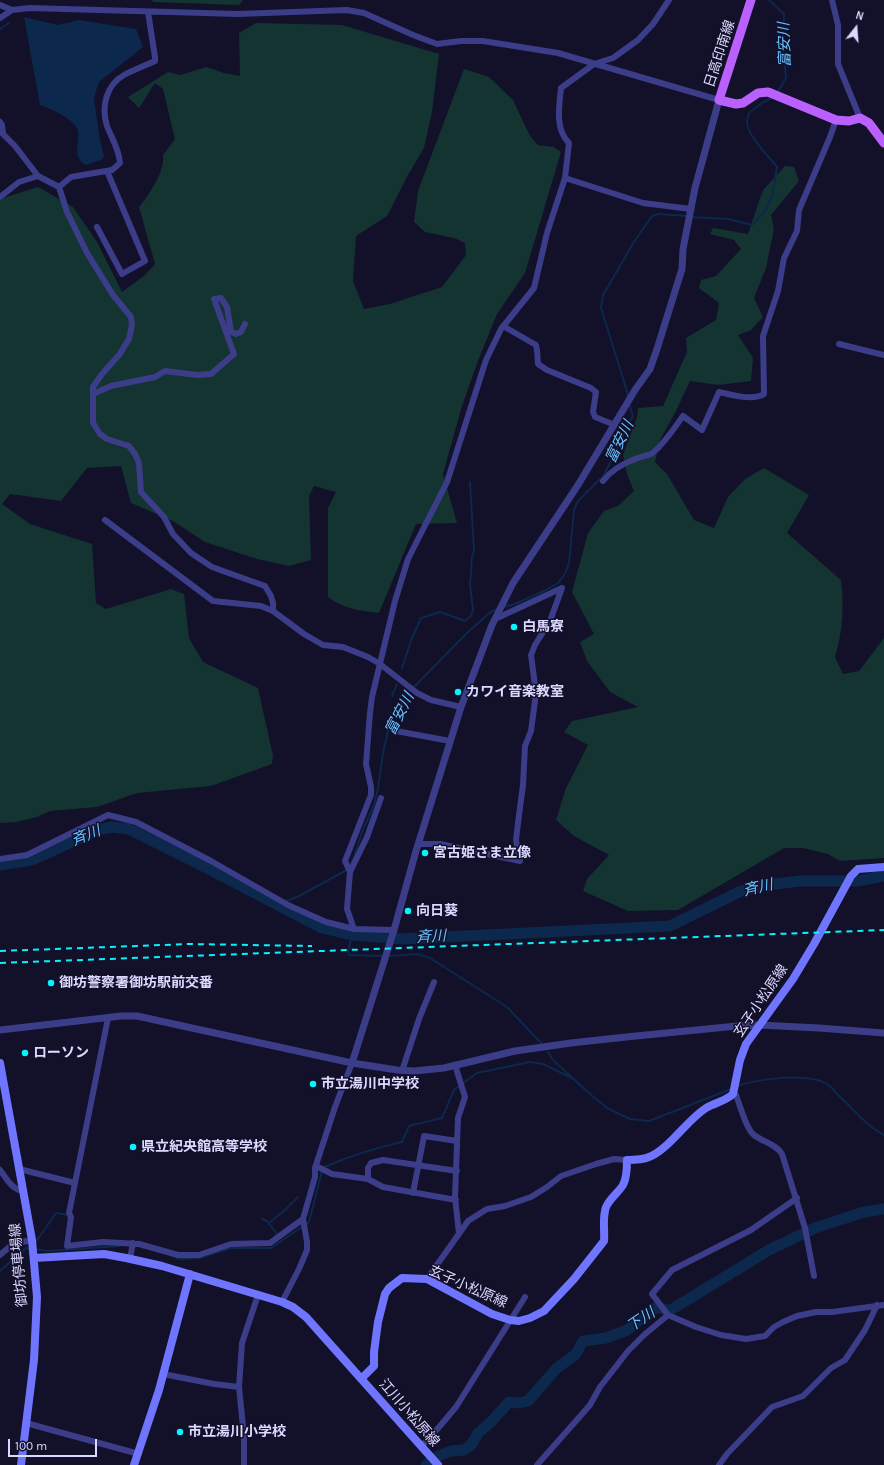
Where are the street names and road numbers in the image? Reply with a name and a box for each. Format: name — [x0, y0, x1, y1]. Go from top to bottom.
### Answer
street label: 日高印南線 — [701, 18, 739, 90]
street label: 玄子小松原線 — [731, 961, 791, 1041]
street label: 御坊停車場線 — [7, 1222, 31, 1308]
street label: 玄子小松原線 — [426, 1262, 510, 1312]
street label: 江川小松原線 — [375, 1376, 443, 1450]

